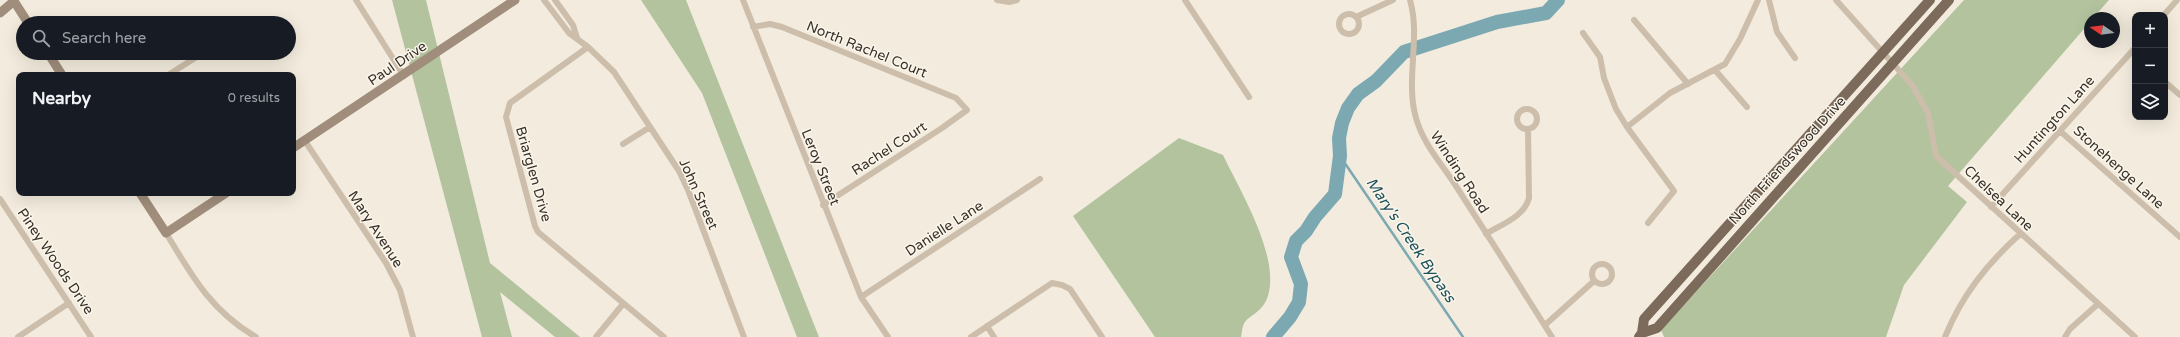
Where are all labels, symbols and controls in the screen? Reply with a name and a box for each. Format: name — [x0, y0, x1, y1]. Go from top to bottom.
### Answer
north arrow — [2084, 12, 2120, 48]
map controls — [2132, 12, 2168, 120]
button: + — [2132, 12, 2168, 48]
search box — [16, 16, 296, 60]
street label: North Rachel Court — [804, 18, 930, 82]
icon: search — [30, 27, 52, 49]
text: Search here — [62, 29, 146, 47]
street label: Paul Drive — [365, 38, 430, 89]
button: − — [2132, 48, 2168, 84]
street label: Huntington Lane — [2011, 72, 2098, 167]
button: layers — [2132, 84, 2168, 120]
text: Nearby — [32, 88, 91, 109]
text: 0 results — [228, 90, 280, 106]
street label: North Friendswood Drive — [1725, 93, 1849, 228]
street label: Rachel Court — [849, 117, 931, 179]
street label: Stonehenge Lane — [2070, 122, 2168, 213]
street label: Briarglen Drive — [512, 125, 555, 224]
street label: Leroy Street — [798, 127, 844, 208]
street label: Winding Road — [1427, 128, 1492, 217]
street label: John Street — [675, 156, 722, 233]
street label: Chelsea Lane — [1961, 162, 2037, 235]
water label: Mary's Creek Bypass — [1363, 174, 1460, 307]
street label: Mary Avenue — [344, 188, 407, 271]
street label: Danielle Lane — [902, 197, 986, 260]
street label: Piney Woods Drive — [14, 205, 97, 318]

